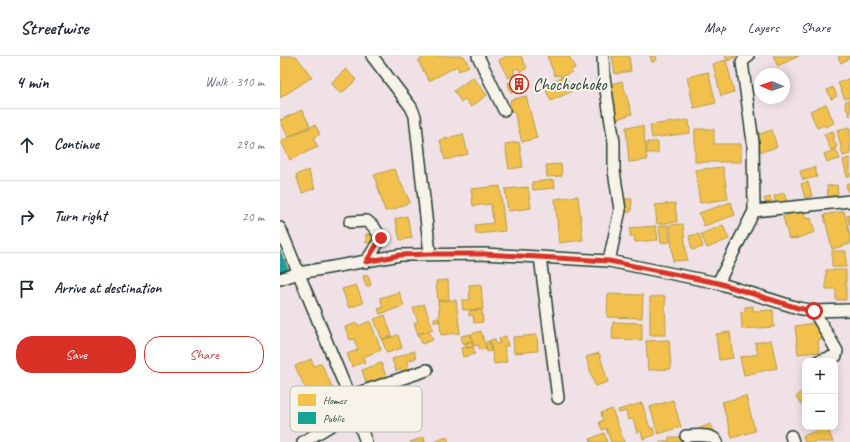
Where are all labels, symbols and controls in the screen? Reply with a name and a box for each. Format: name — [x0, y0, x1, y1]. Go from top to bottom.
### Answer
text: Streetwise — [20, 16, 88, 40]
text: Map — [704, 19, 726, 36]
text: Layers — [748, 19, 779, 36]
text: Share — [801, 19, 830, 36]
north arrow — [754, 68, 790, 104]
text: 4 min — [16, 72, 49, 93]
building icon: Chochochoko — [508, 73, 530, 95]
text: Walk · 310 m — [205, 74, 264, 90]
place label: Chochochoko — [533, 74, 608, 95]
icon: ahead — [16, 134, 38, 156]
text: Continue — [54, 135, 99, 154]
text: 290 m — [236, 137, 264, 153]
icon: right — [16, 206, 38, 228]
text: Turn right — [54, 207, 107, 226]
text: 20 m — [242, 209, 264, 225]
route end — [372, 229, 390, 247]
icon: arrive — [16, 278, 38, 300]
text: Arrive at destination — [54, 279, 161, 298]
route start — [805, 302, 823, 320]
button: Save — [16, 336, 136, 373]
button: Share — [144, 336, 264, 373]
map controls — [802, 358, 838, 430]
button: + — [802, 358, 838, 394]
legend — [290, 386, 422, 432]
text: Homes — [323, 393, 348, 407]
button: − — [802, 394, 838, 430]
text: Public — [323, 411, 345, 425]

